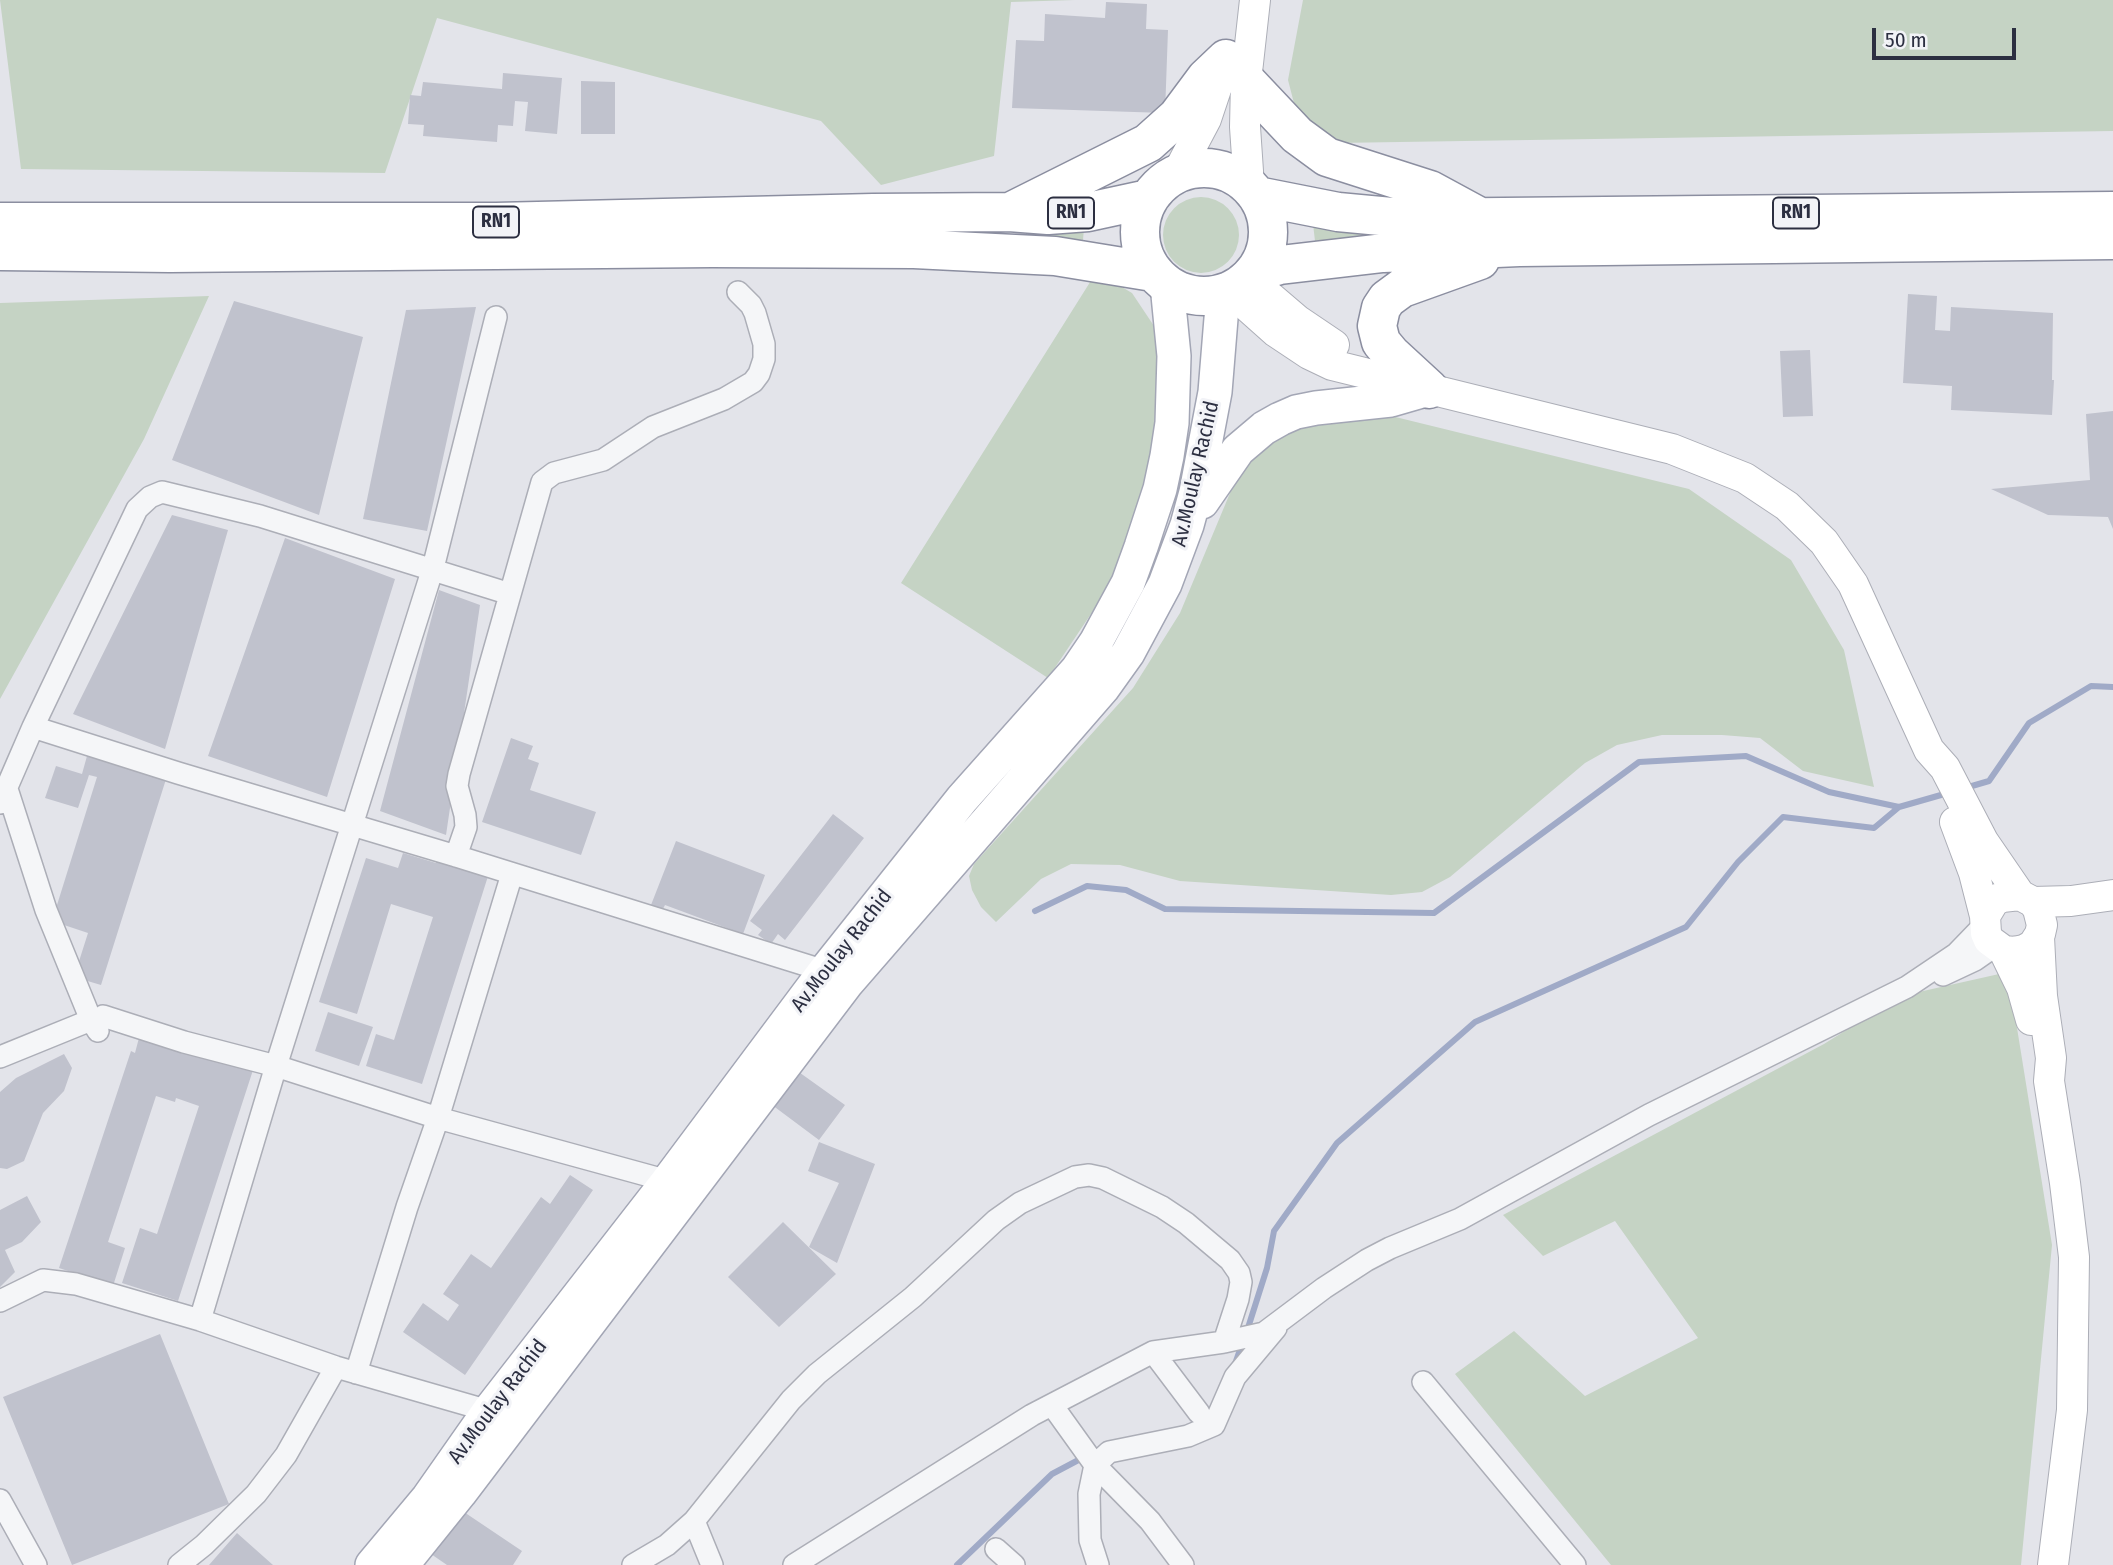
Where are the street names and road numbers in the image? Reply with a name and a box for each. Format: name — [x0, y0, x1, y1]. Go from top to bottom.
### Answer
road number: RN1 — [1048, 197, 1094, 228]
road number: RN1 — [1773, 197, 1819, 228]
road number: RN1 — [473, 206, 519, 238]
street label: Av.Moulay Rachid — [1167, 399, 1225, 549]
street label: Av.Moulay Rachid — [786, 885, 898, 1017]
street label: Av.Moulay Rachid — [443, 1335, 553, 1469]

